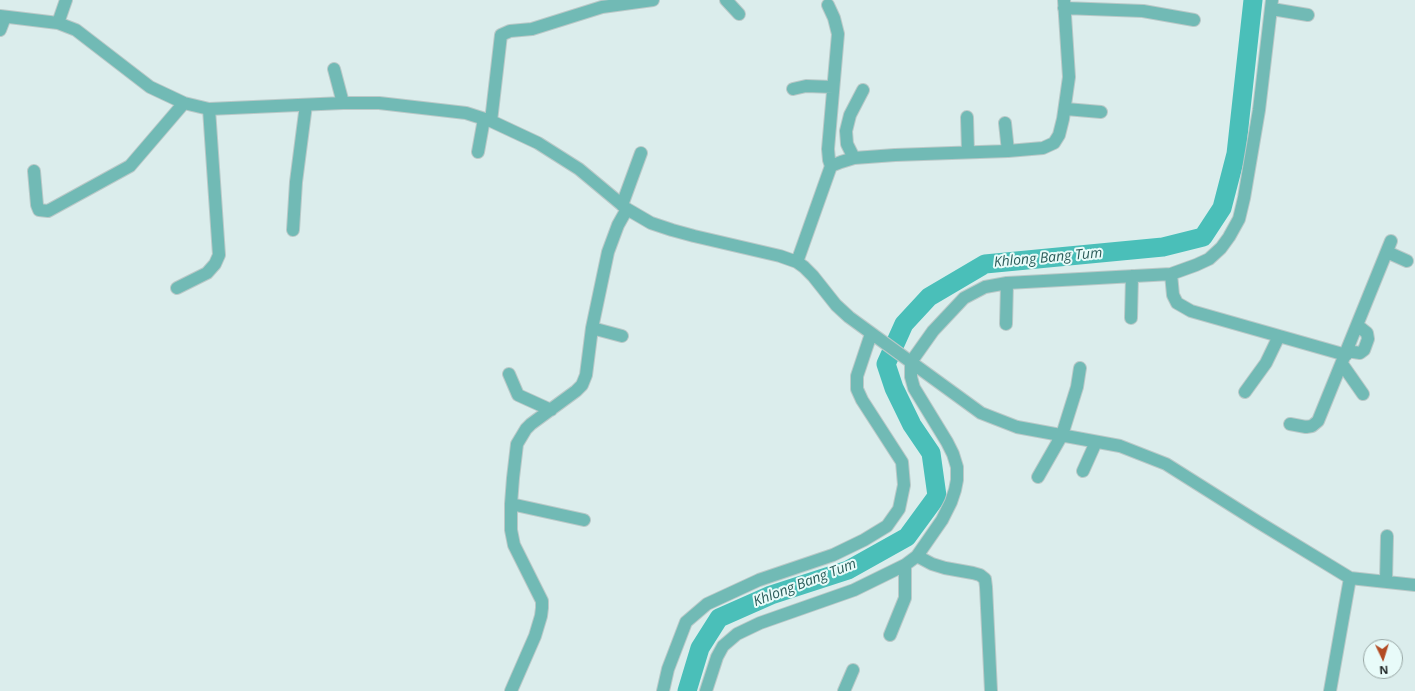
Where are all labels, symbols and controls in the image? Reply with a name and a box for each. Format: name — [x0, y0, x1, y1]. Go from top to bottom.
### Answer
water label: Khlong Bang Tum — [993, 245, 1103, 271]
water label: Khlong Bang Tum — [751, 556, 859, 610]
north arrow — [1363, 639, 1403, 679]
text: N — [1379, 663, 1389, 678]

